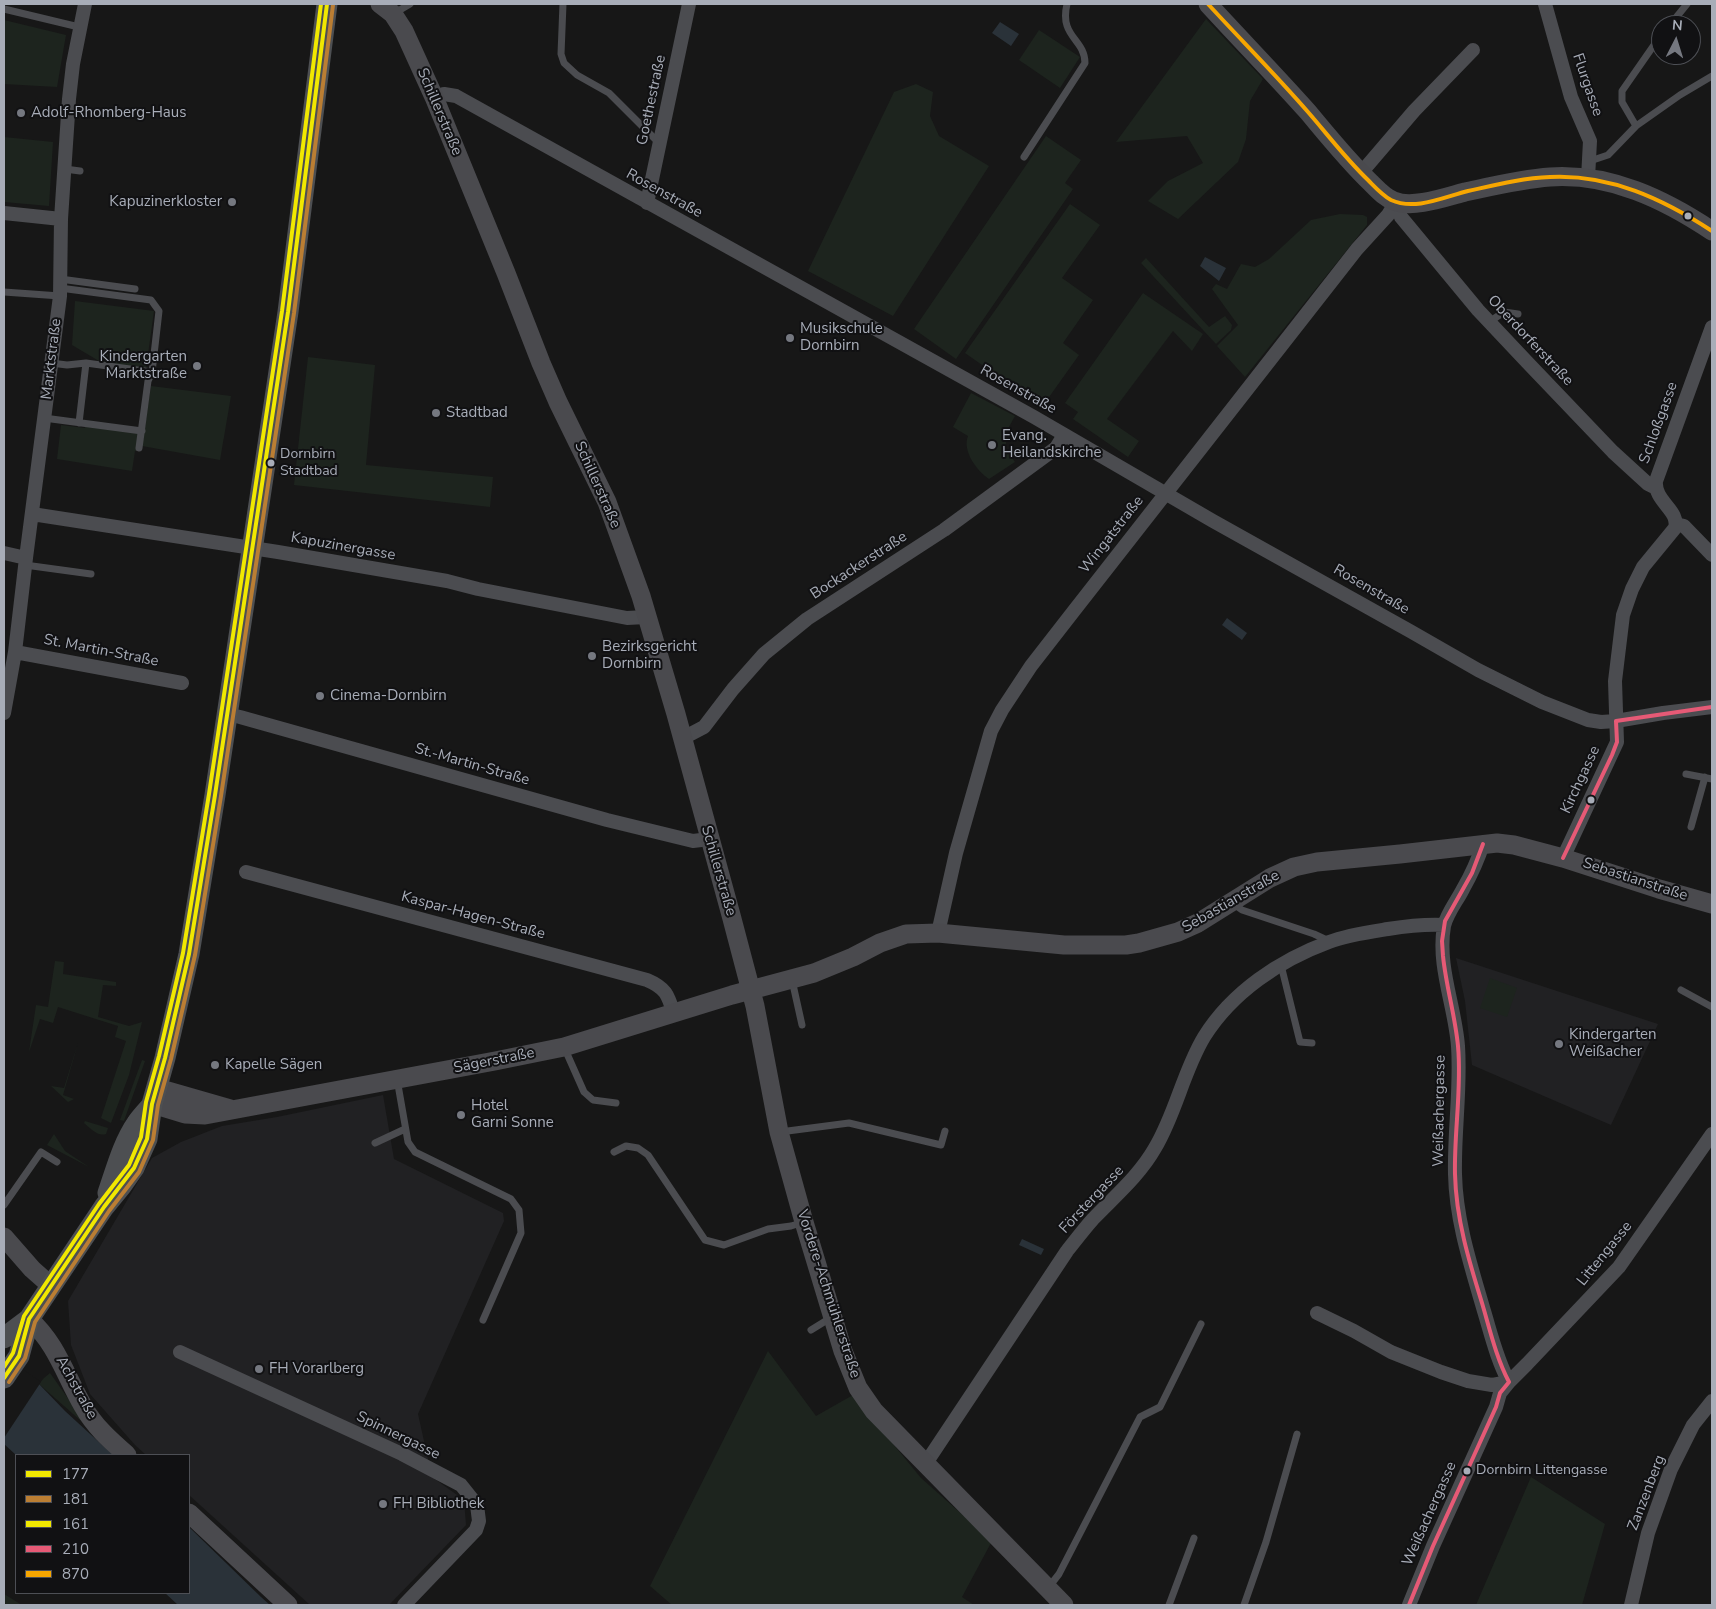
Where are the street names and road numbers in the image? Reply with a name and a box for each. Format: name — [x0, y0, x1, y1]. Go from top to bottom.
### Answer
street label: Flurgasse — [1568, 51, 1606, 119]
street label: Goethestraße — [634, 53, 670, 147]
street label: Schillerstraße — [413, 66, 465, 158]
street label: Rosenstraße — [623, 166, 705, 222]
street label: Oberdorferstraße — [1483, 292, 1577, 390]
street label: Marktstraße — [38, 317, 66, 401]
street label: Rosenstraße — [977, 362, 1059, 418]
street label: Schloßgasse — [1636, 380, 1682, 466]
street label: Schillerstraße — [570, 439, 624, 531]
street label: Wingatstraße — [1076, 493, 1148, 577]
street label: Bockackerstraße — [807, 528, 911, 604]
street label: Kapuzinergasse — [289, 529, 397, 565]
street label: Rosenstraße — [1330, 561, 1412, 619]
street label: St. Martin-Straße — [42, 631, 160, 671]
street label: St.-Martin-Straße — [413, 740, 531, 790]
street label: Kirchgasse — [1557, 743, 1605, 817]
street label: Schillerstraße — [697, 824, 739, 918]
street label: Sebastianstraße — [1580, 855, 1690, 905]
street label: Sebastianstraße — [1179, 867, 1283, 937]
street label: Kaspar-Hagen-Straße — [399, 888, 547, 944]
street label: Sägerstraße — [452, 1044, 536, 1078]
street label: Weißachergasse — [1430, 1055, 1450, 1167]
street label: Förstergasse — [1056, 1162, 1128, 1238]
street label: Vordere-Achmühlerstraße — [792, 1208, 864, 1380]
street label: Littengasse — [1574, 1218, 1636, 1290]
street label: Achstraße — [51, 1353, 101, 1423]
street label: Spinnergasse — [353, 1408, 443, 1464]
street label: Zanzenberg — [1624, 1453, 1670, 1533]
street label: Weißachergasse — [1399, 1459, 1461, 1569]

